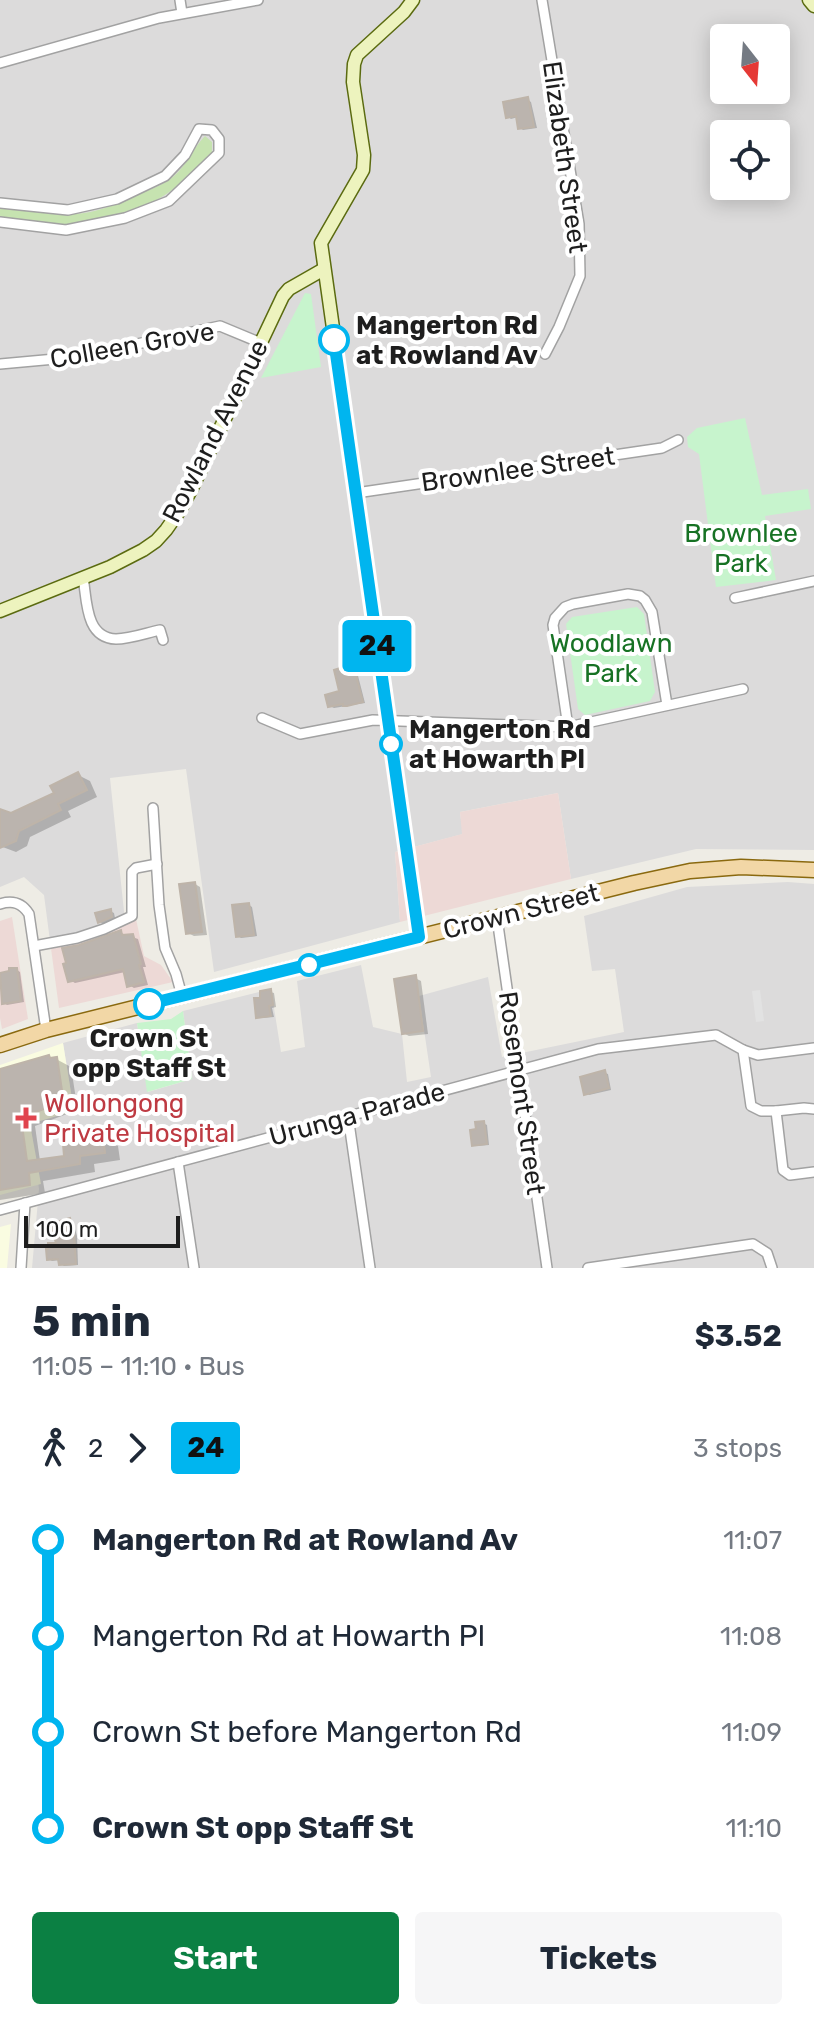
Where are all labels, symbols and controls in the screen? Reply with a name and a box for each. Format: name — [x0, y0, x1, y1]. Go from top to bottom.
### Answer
north arrow — [710, 24, 790, 104]
map controls — [710, 24, 790, 200]
street label: Elizabeth Street — [536, 59, 593, 255]
button: locate — [710, 120, 790, 200]
place label: Mangerton Rd at Rowland Av — [356, 310, 538, 371]
street label: Colleen Grove — [47, 316, 217, 375]
marker: Mangerton Rd at Rowland Av — [319, 325, 349, 355]
street label: Rowland Avenue — [156, 335, 275, 528]
street label: Brownlee Street — [419, 441, 617, 498]
park label: Brownlee Park — [684, 518, 798, 579]
line badge: 24 — [341, 620, 413, 672]
park label: Woodlawn Park — [550, 628, 672, 689]
text: 24 — [358, 629, 396, 662]
place label: Mangerton Rd at Howarth Pl — [409, 714, 591, 775]
marker: Mangerton Rd at Howarth Pl — [380, 733, 402, 755]
street label: Crown Street — [440, 877, 602, 946]
unlabelled marker — [298, 954, 320, 976]
marker: Crown St opp Staff St — [134, 989, 164, 1019]
street label: Rosemont Street — [492, 989, 551, 1197]
place label: Crown St opp Staff St — [72, 1023, 226, 1084]
street label: Urunga Parade — [266, 1076, 448, 1153]
place label: Wollongong Private Hospital — [44, 1088, 235, 1149]
marker: Wollongong Private Hospital — [15, 1107, 37, 1129]
scale bar — [24, 1212, 180, 1248]
text: 100 m — [36, 1216, 98, 1243]
text: 5 min — [32, 1295, 151, 1347]
text: $3.52 — [695, 1318, 782, 1354]
text: 11:05 – 11:10 · Bus — [32, 1351, 245, 1382]
icon: walk — [32, 1426, 76, 1470]
icon: forward — [115, 1426, 159, 1470]
text: 24 — [187, 1431, 224, 1464]
text: 2 — [88, 1433, 103, 1464]
text: 3 stops — [693, 1433, 782, 1464]
text: Mangerton Rd at Rowland Av — [92, 1522, 518, 1558]
text: 11:07 — [723, 1525, 782, 1556]
text: Mangerton Rd at Howarth Pl — [92, 1618, 485, 1654]
text: 11:08 — [720, 1621, 782, 1652]
text: Crown St before Mangerton Rd — [92, 1714, 522, 1750]
text: 11:09 — [721, 1717, 782, 1748]
text: Crown St opp Staff St — [92, 1810, 413, 1846]
text: 11:10 — [725, 1813, 782, 1844]
button: Start — [32, 1912, 399, 2004]
button: Tickets — [415, 1912, 782, 2004]

